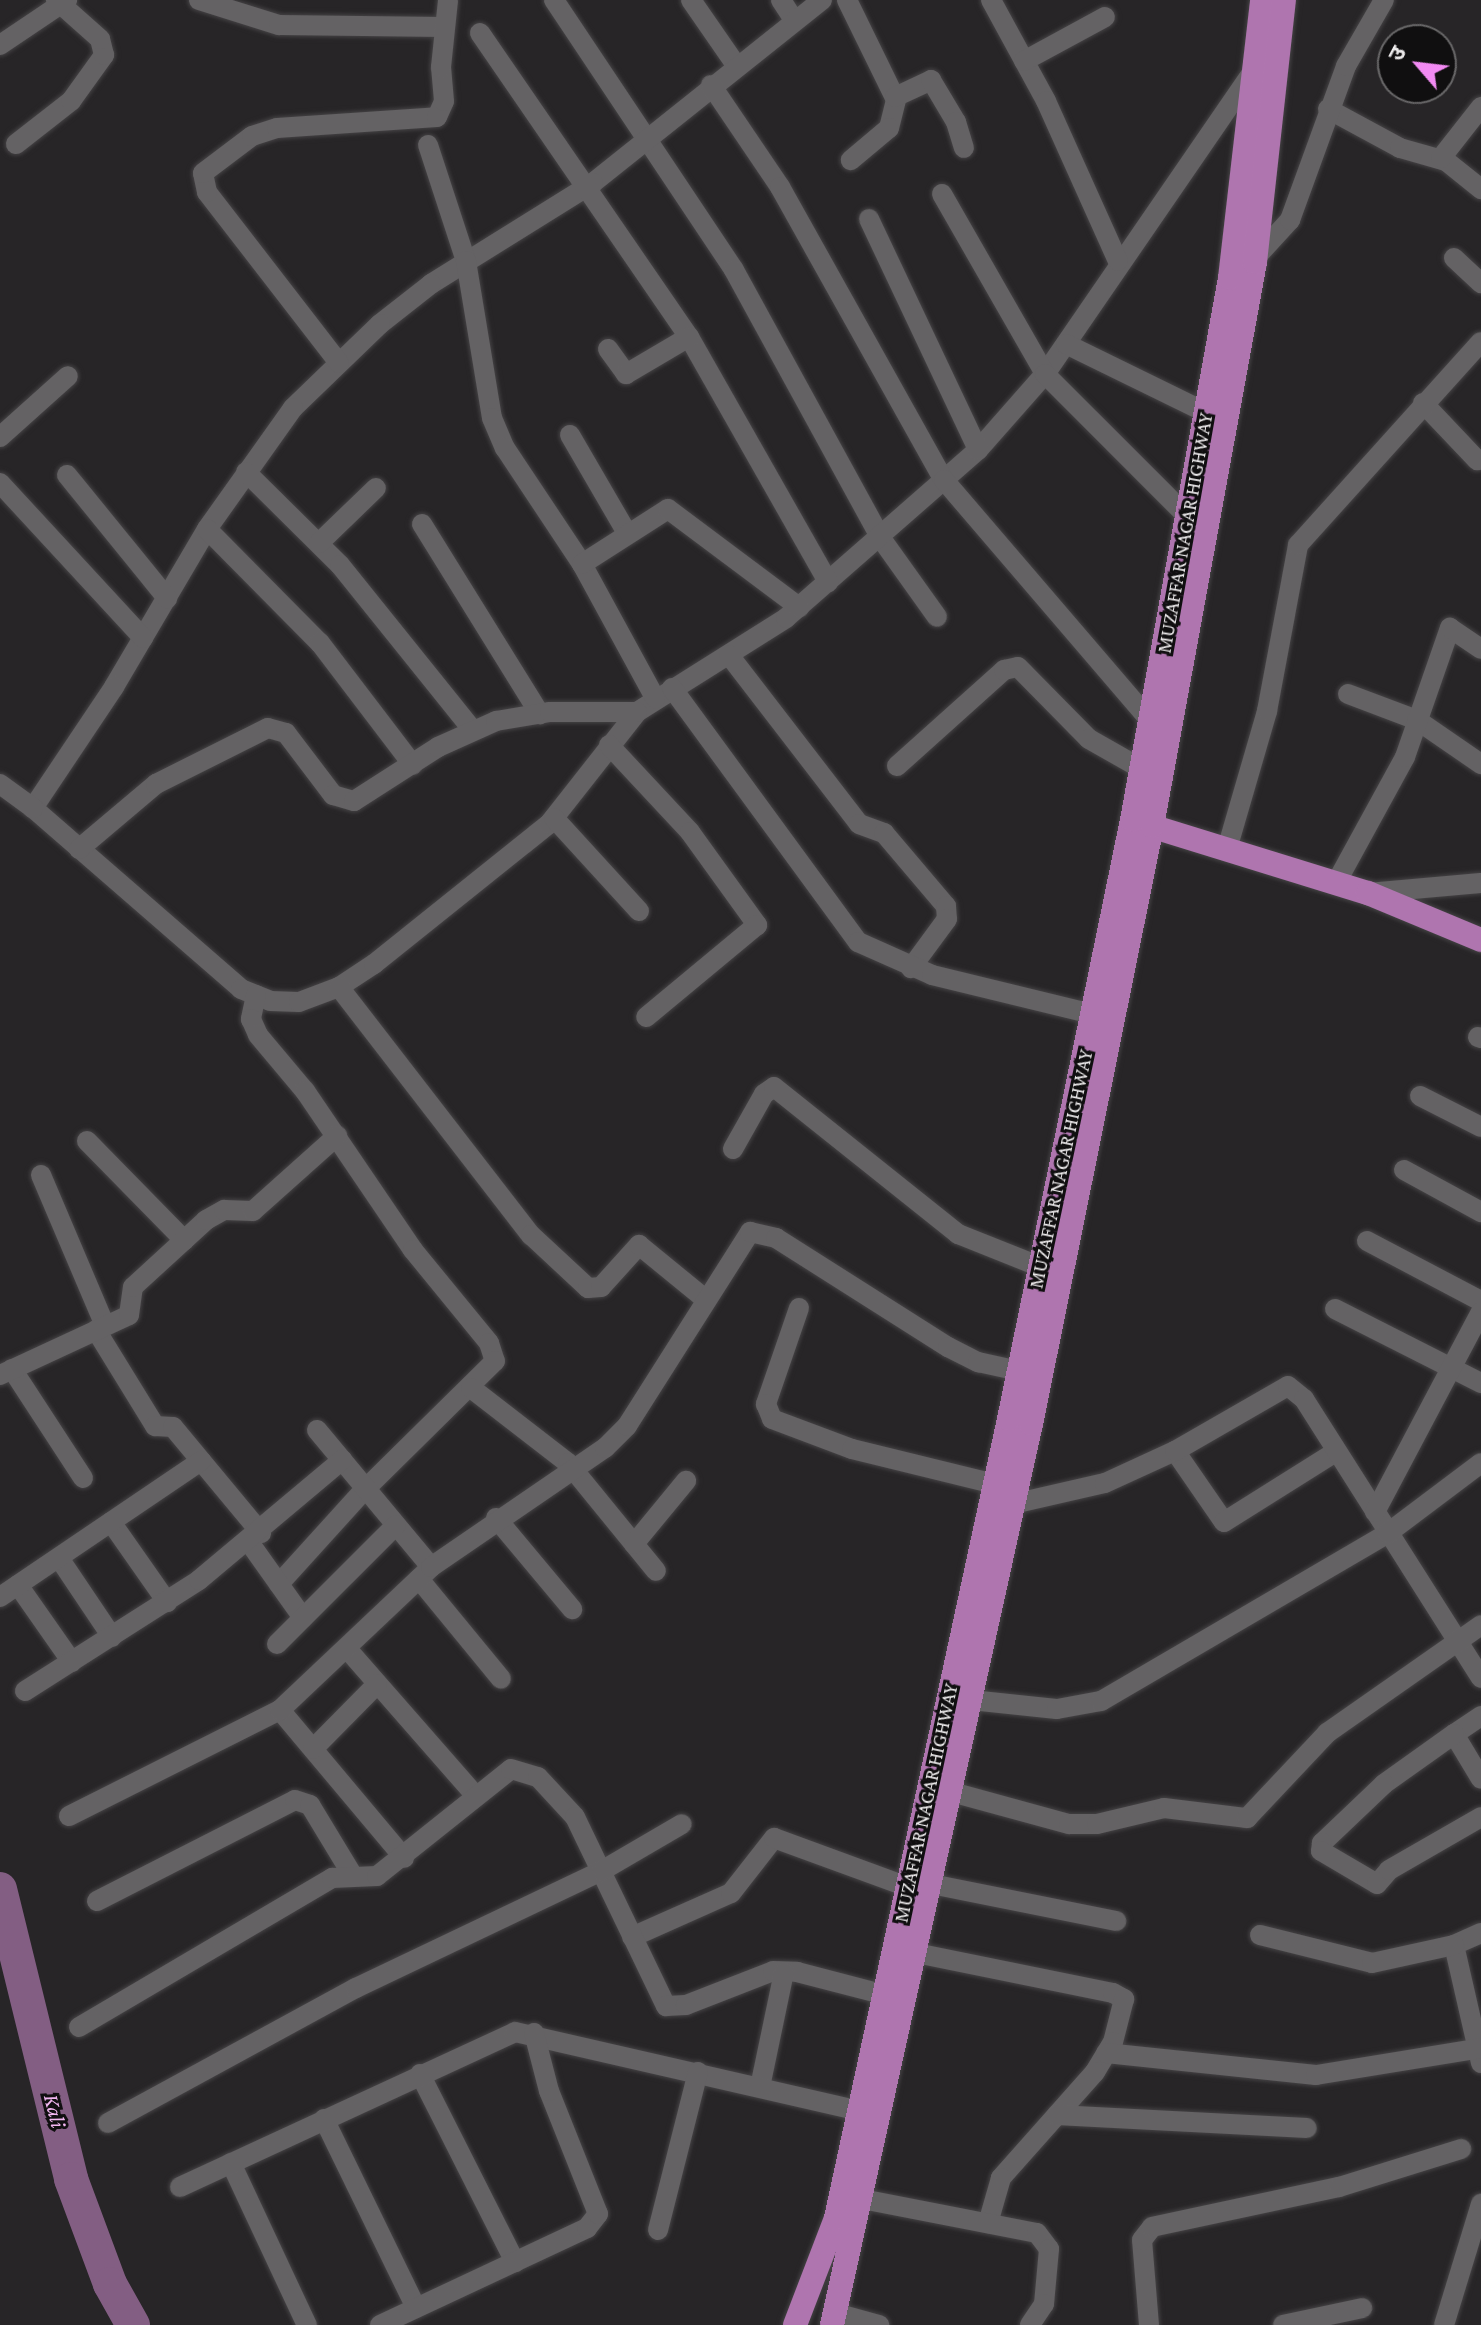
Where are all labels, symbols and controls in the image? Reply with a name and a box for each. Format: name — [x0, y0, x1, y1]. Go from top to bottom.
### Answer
north arrow — [1377, 24, 1457, 104]
text: उ — [1383, 42, 1411, 65]
street label: MUZAFFAR NAGAR HIGHWAY — [1152, 411, 1218, 655]
street label: MUZAFFAR NAGAR HIGHWAY — [1024, 1047, 1098, 1291]
street label: MUZAFFAR NAGAR HIGHWAY — [889, 1681, 963, 1925]
water label: Kali — [38, 2091, 72, 2131]

